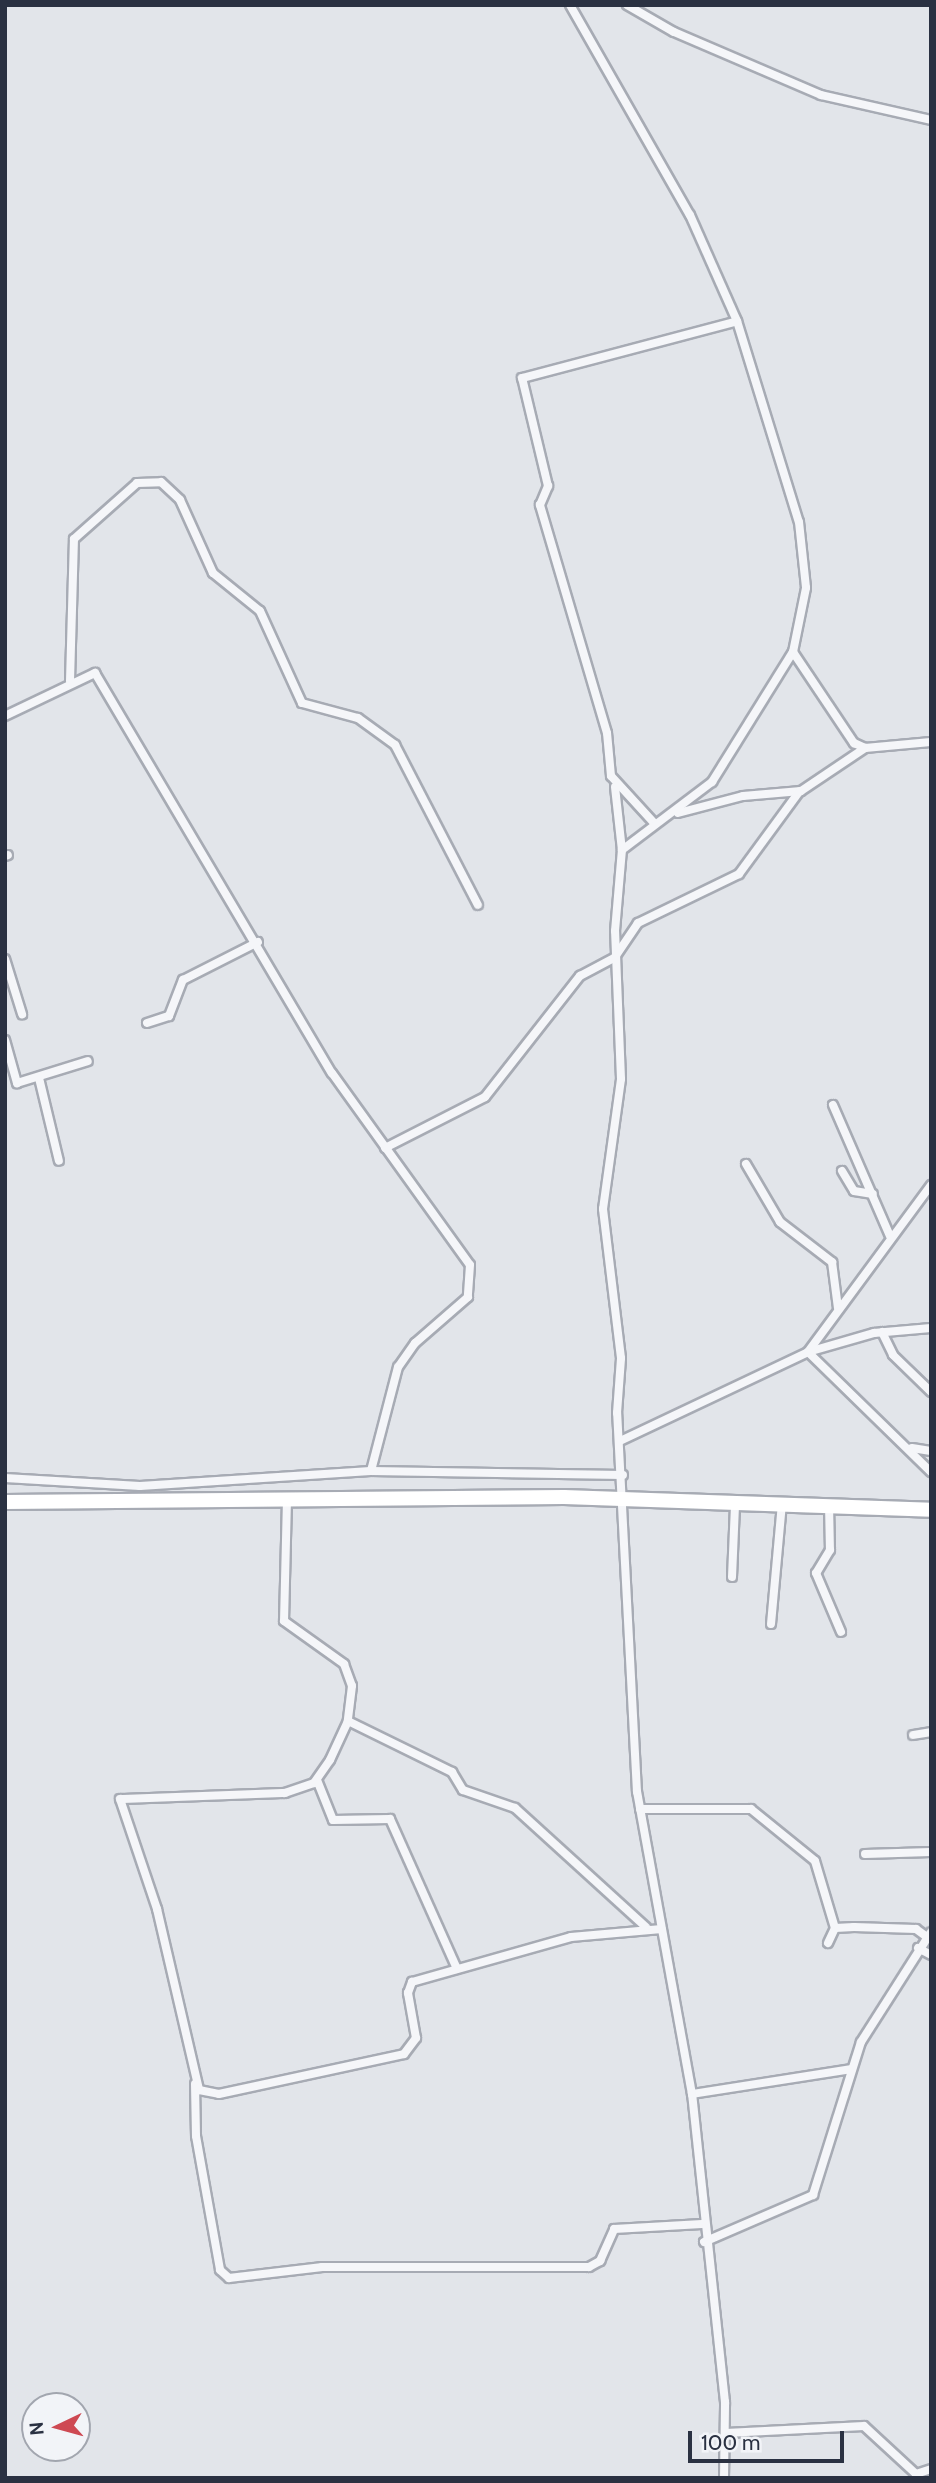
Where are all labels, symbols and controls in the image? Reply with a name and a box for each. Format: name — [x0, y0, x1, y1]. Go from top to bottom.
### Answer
north arrow — [21, 2392, 91, 2462]
scale bar — [691, 2416, 847, 2460]
text: N — [25, 2421, 49, 2436]
text: 100 m — [701, 2430, 760, 2455]

